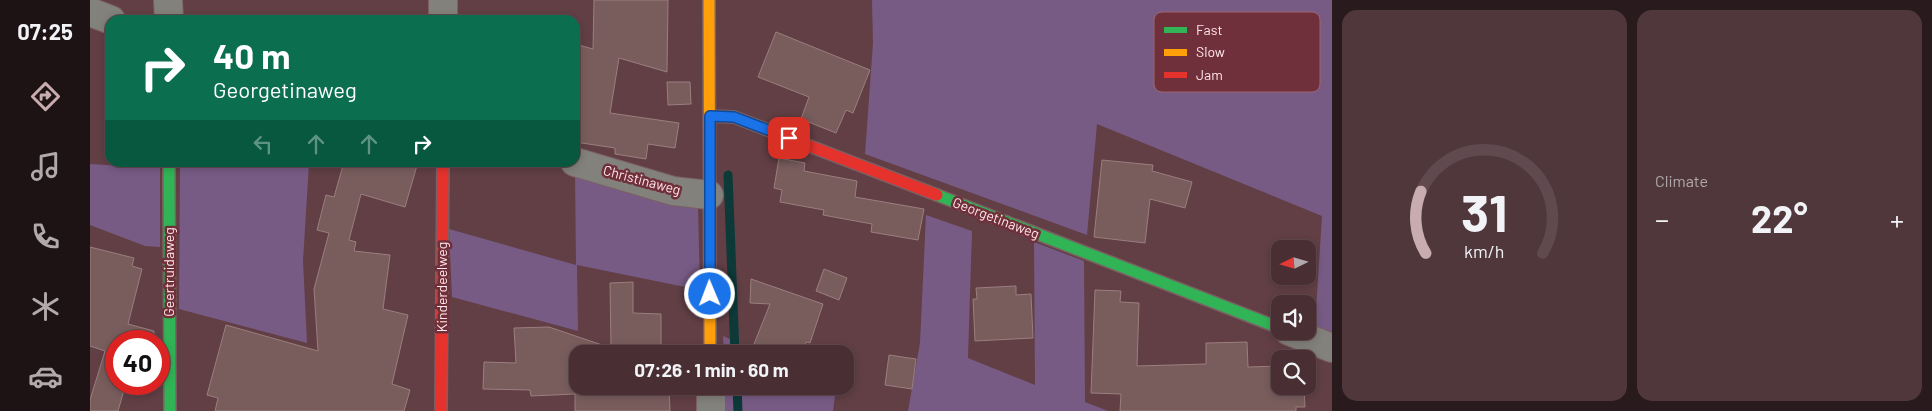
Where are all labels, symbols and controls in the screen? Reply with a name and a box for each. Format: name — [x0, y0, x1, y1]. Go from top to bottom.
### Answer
legend — [1154, 12, 1320, 92]
text: 07:25 — [17, 18, 73, 44]
text: Fast — [1196, 21, 1222, 38]
text: 40 m — [213, 34, 290, 76]
icon: right — [130, 35, 195, 100]
text: Slow — [1196, 43, 1225, 60]
text: Jam — [1196, 66, 1223, 83]
text: Georgetinaweg — [213, 76, 357, 102]
icon: directions — [28, 79, 63, 114]
pin — [768, 117, 810, 159]
icon: arrive — [775, 124, 803, 152]
icon: left — [249, 130, 277, 158]
icon: ahead — [302, 130, 330, 158]
icon: ahead — [355, 130, 383, 158]
icon: right — [408, 130, 436, 158]
icon: music — [28, 149, 63, 184]
street label: Christinaweg — [602, 161, 683, 198]
text: Climate — [1655, 171, 1708, 190]
text: 31 — [1461, 180, 1508, 242]
street label: Georgetinaweg — [950, 193, 1042, 242]
text: 22° — [1751, 195, 1808, 241]
text: − — [1655, 202, 1669, 236]
text: + — [1890, 202, 1904, 236]
icon: phone — [28, 219, 63, 254]
street label: Geertruidaweg — [160, 227, 177, 317]
north arrow — [1271, 240, 1316, 285]
map controls — [1271, 240, 1316, 395]
text: km/h — [1464, 240, 1505, 262]
street label: Kinderdeelweg — [433, 242, 450, 332]
position arrow — [683, 267, 735, 319]
icon: climate — [28, 289, 63, 324]
button: sound — [1271, 295, 1316, 340]
speed limit sign: 40 — [105, 330, 170, 395]
button: search — [1271, 350, 1316, 395]
text: 07:26 · 1 min · 60 m — [634, 358, 789, 381]
icon: car — [28, 359, 63, 394]

